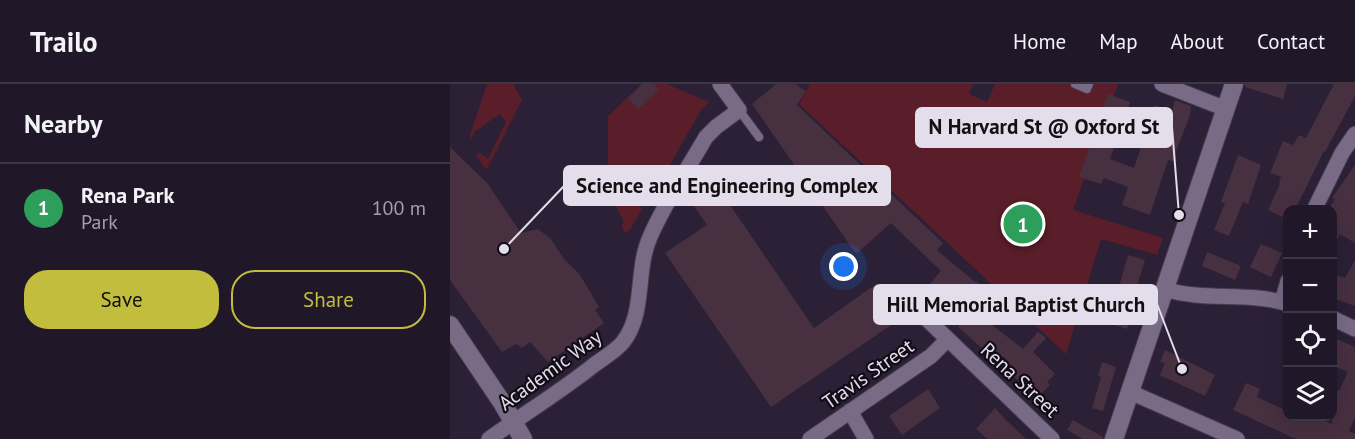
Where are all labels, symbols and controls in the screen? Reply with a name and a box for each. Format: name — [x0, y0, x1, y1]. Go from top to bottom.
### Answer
text: Trailo — [30, 23, 97, 60]
text: Home — [1013, 28, 1066, 55]
text: Map — [1099, 28, 1138, 55]
text: About — [1171, 28, 1224, 55]
text: Contact — [1257, 28, 1325, 55]
text: Nearby — [24, 107, 102, 140]
callout: N Harvard St @ Oxford St — [916, 108, 1172, 147]
text: N Harvard St @ Oxford St — [929, 113, 1160, 140]
callout: Science and Engineering Complex — [564, 166, 890, 205]
text: Science and Engineering Complex — [576, 172, 878, 199]
text: Rena Park — [81, 181, 174, 209]
text: 1 — [38, 195, 49, 221]
text: 100 m — [372, 195, 426, 221]
pin: 1 — [1004, 202, 1042, 246]
map controls — [1283, 205, 1337, 421]
button: + — [1283, 205, 1337, 259]
text: Park — [81, 209, 118, 235]
your location — [829, 252, 858, 281]
button: − — [1283, 259, 1337, 313]
button: Save — [24, 270, 219, 329]
button: Share — [231, 270, 426, 329]
callout: Hill Memorial Baptist Church — [874, 285, 1157, 324]
text: Hill Memorial Baptist Church — [887, 291, 1145, 318]
button: locate — [1283, 313, 1337, 367]
street label: Academic Way — [493, 323, 607, 416]
street label: Travis Street — [817, 333, 919, 415]
street label: Rena Street — [975, 337, 1065, 423]
button: layers — [1283, 367, 1337, 421]

